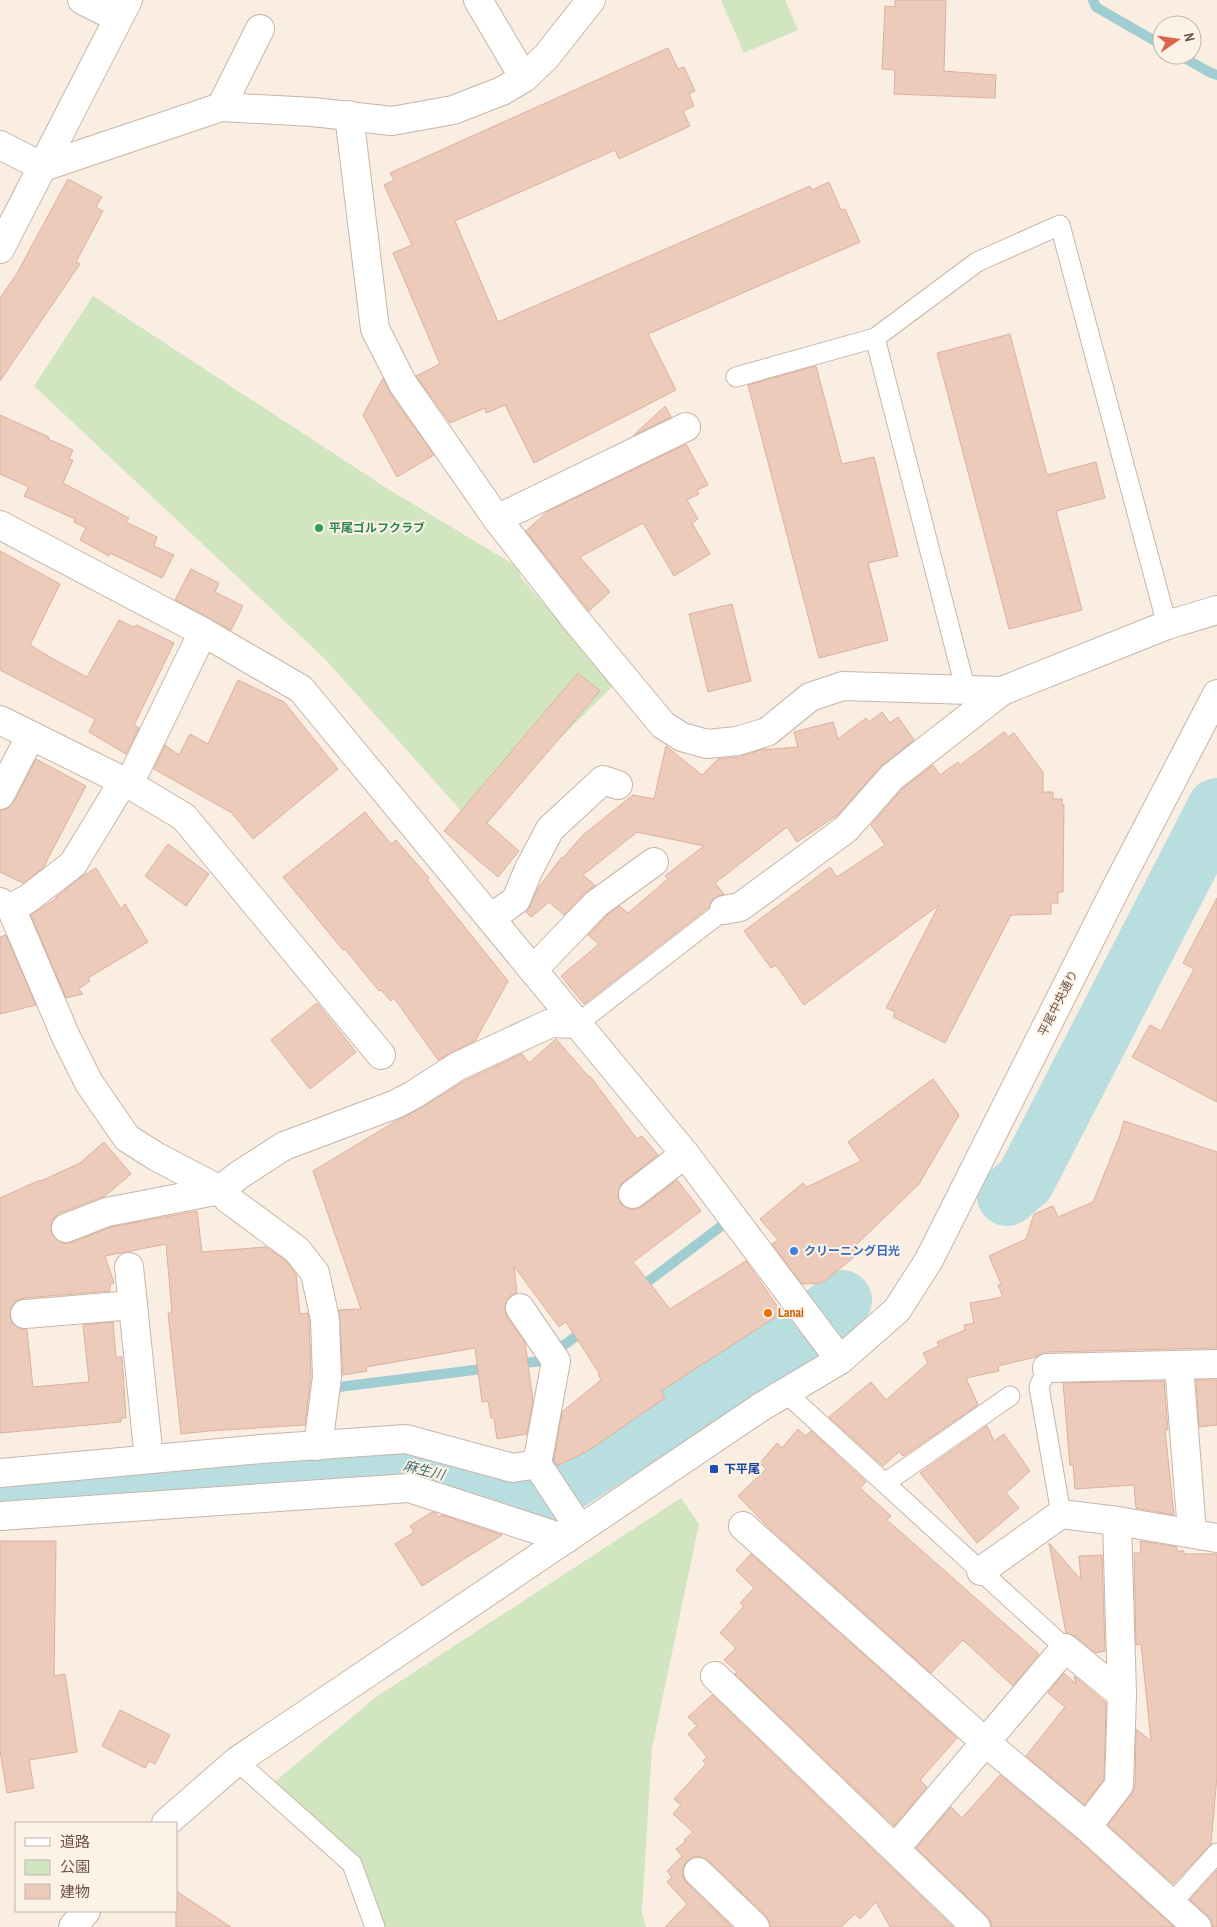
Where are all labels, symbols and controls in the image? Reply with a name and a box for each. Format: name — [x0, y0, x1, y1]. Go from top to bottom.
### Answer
north arrow — [1152, 15, 1202, 65]
text: N — [1180, 31, 1199, 43]
place label: 平尾ゴルフクラブ — [329, 520, 425, 536]
marker: 平尾ゴルフクラブ — [313, 522, 325, 534]
street label: 平尾中央通り — [1035, 967, 1081, 1039]
place label: クリーニング日光 — [804, 1243, 900, 1259]
marker: クリーニング日光 — [788, 1245, 800, 1257]
place label: Lanai — [778, 1305, 804, 1321]
marker: Lanai — [762, 1307, 774, 1319]
water label: 麻生川 — [401, 1456, 448, 1484]
place label: 下平尾 — [724, 1461, 760, 1477]
marker: 下平尾 — [708, 1463, 720, 1475]
legend — [15, 1822, 178, 1912]
text: 道路 — [60, 1831, 90, 1852]
text: 公園 — [60, 1856, 90, 1877]
text: 建物 — [60, 1881, 90, 1902]

